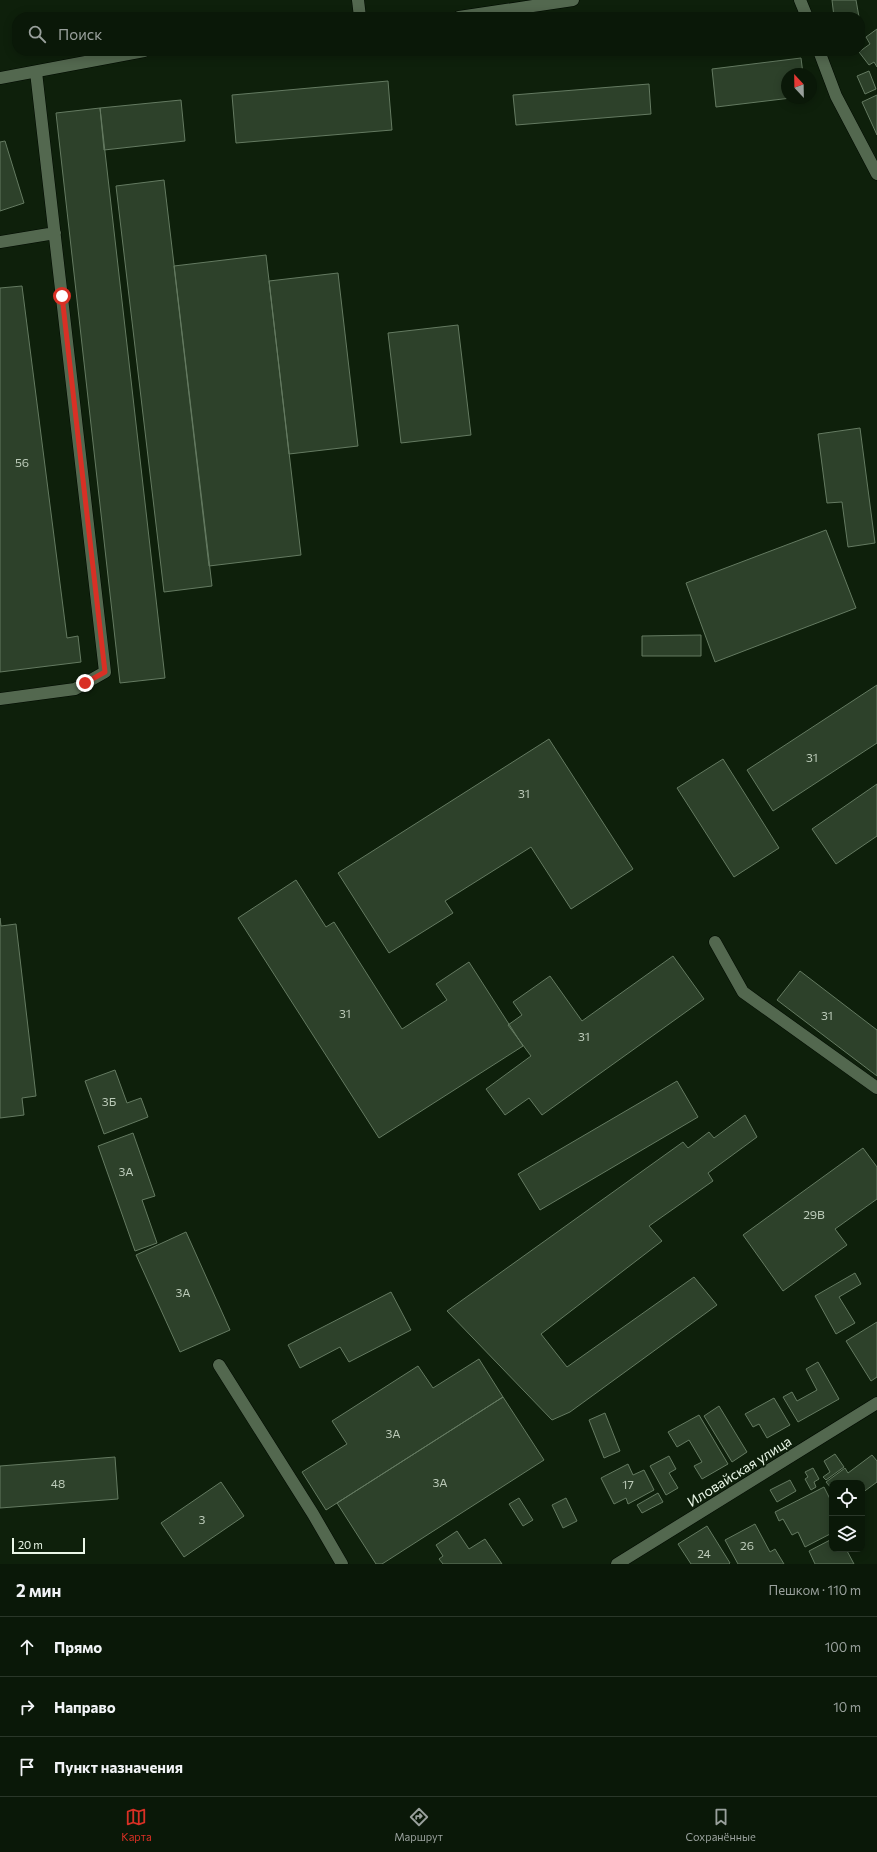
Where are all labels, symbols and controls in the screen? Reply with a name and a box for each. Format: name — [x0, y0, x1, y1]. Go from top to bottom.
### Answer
search box — [12, 12, 865, 56]
icon: search — [26, 23, 48, 45]
text: Поиск — [58, 25, 102, 43]
north arrow — [781, 68, 817, 104]
route start — [53, 287, 71, 305]
house number: 56 — [15, 455, 29, 469]
route end — [76, 674, 94, 692]
house number: 31 — [806, 750, 818, 764]
house number: 31 — [518, 786, 530, 800]
house number: 31 — [339, 1006, 351, 1020]
house number: 31 — [821, 1008, 833, 1022]
house number: 31 — [578, 1029, 590, 1043]
house number: 3Б — [102, 1094, 117, 1108]
house number: 3А — [119, 1164, 133, 1178]
house number: 29В — [803, 1207, 825, 1221]
house number: 3А — [176, 1285, 190, 1299]
house number: 3А — [386, 1426, 400, 1440]
street label: Иловайская улица — [684, 1432, 794, 1510]
house number: 3А — [433, 1475, 447, 1489]
house number: 48 — [51, 1476, 65, 1490]
house number: 17 — [622, 1477, 634, 1491]
map controls — [829, 1480, 865, 1552]
button: locate — [829, 1480, 865, 1516]
house number: 3 — [199, 1512, 206, 1526]
button: layers — [829, 1516, 865, 1552]
scale bar — [12, 1536, 85, 1555]
text: 20 m — [18, 1538, 43, 1551]
house number: 26 — [740, 1538, 754, 1552]
house number: 24 — [697, 1546, 711, 1560]
text: 2 мин — [16, 1580, 61, 1601]
text: Пешком · 110 m — [769, 1582, 861, 1598]
icon: ahead — [16, 1636, 38, 1658]
text: Прямо — [54, 1638, 102, 1656]
text: 100 m — [825, 1639, 861, 1655]
icon: right — [16, 1696, 38, 1718]
text: Направо — [54, 1698, 116, 1716]
text: 10 m — [833, 1699, 861, 1715]
icon: arrive — [16, 1756, 38, 1778]
text: Пункт назначения — [54, 1758, 183, 1776]
tab: Карта — [121, 1806, 152, 1843]
tab: Маршрут — [394, 1806, 443, 1843]
tab: Сохранённые — [686, 1806, 756, 1843]

